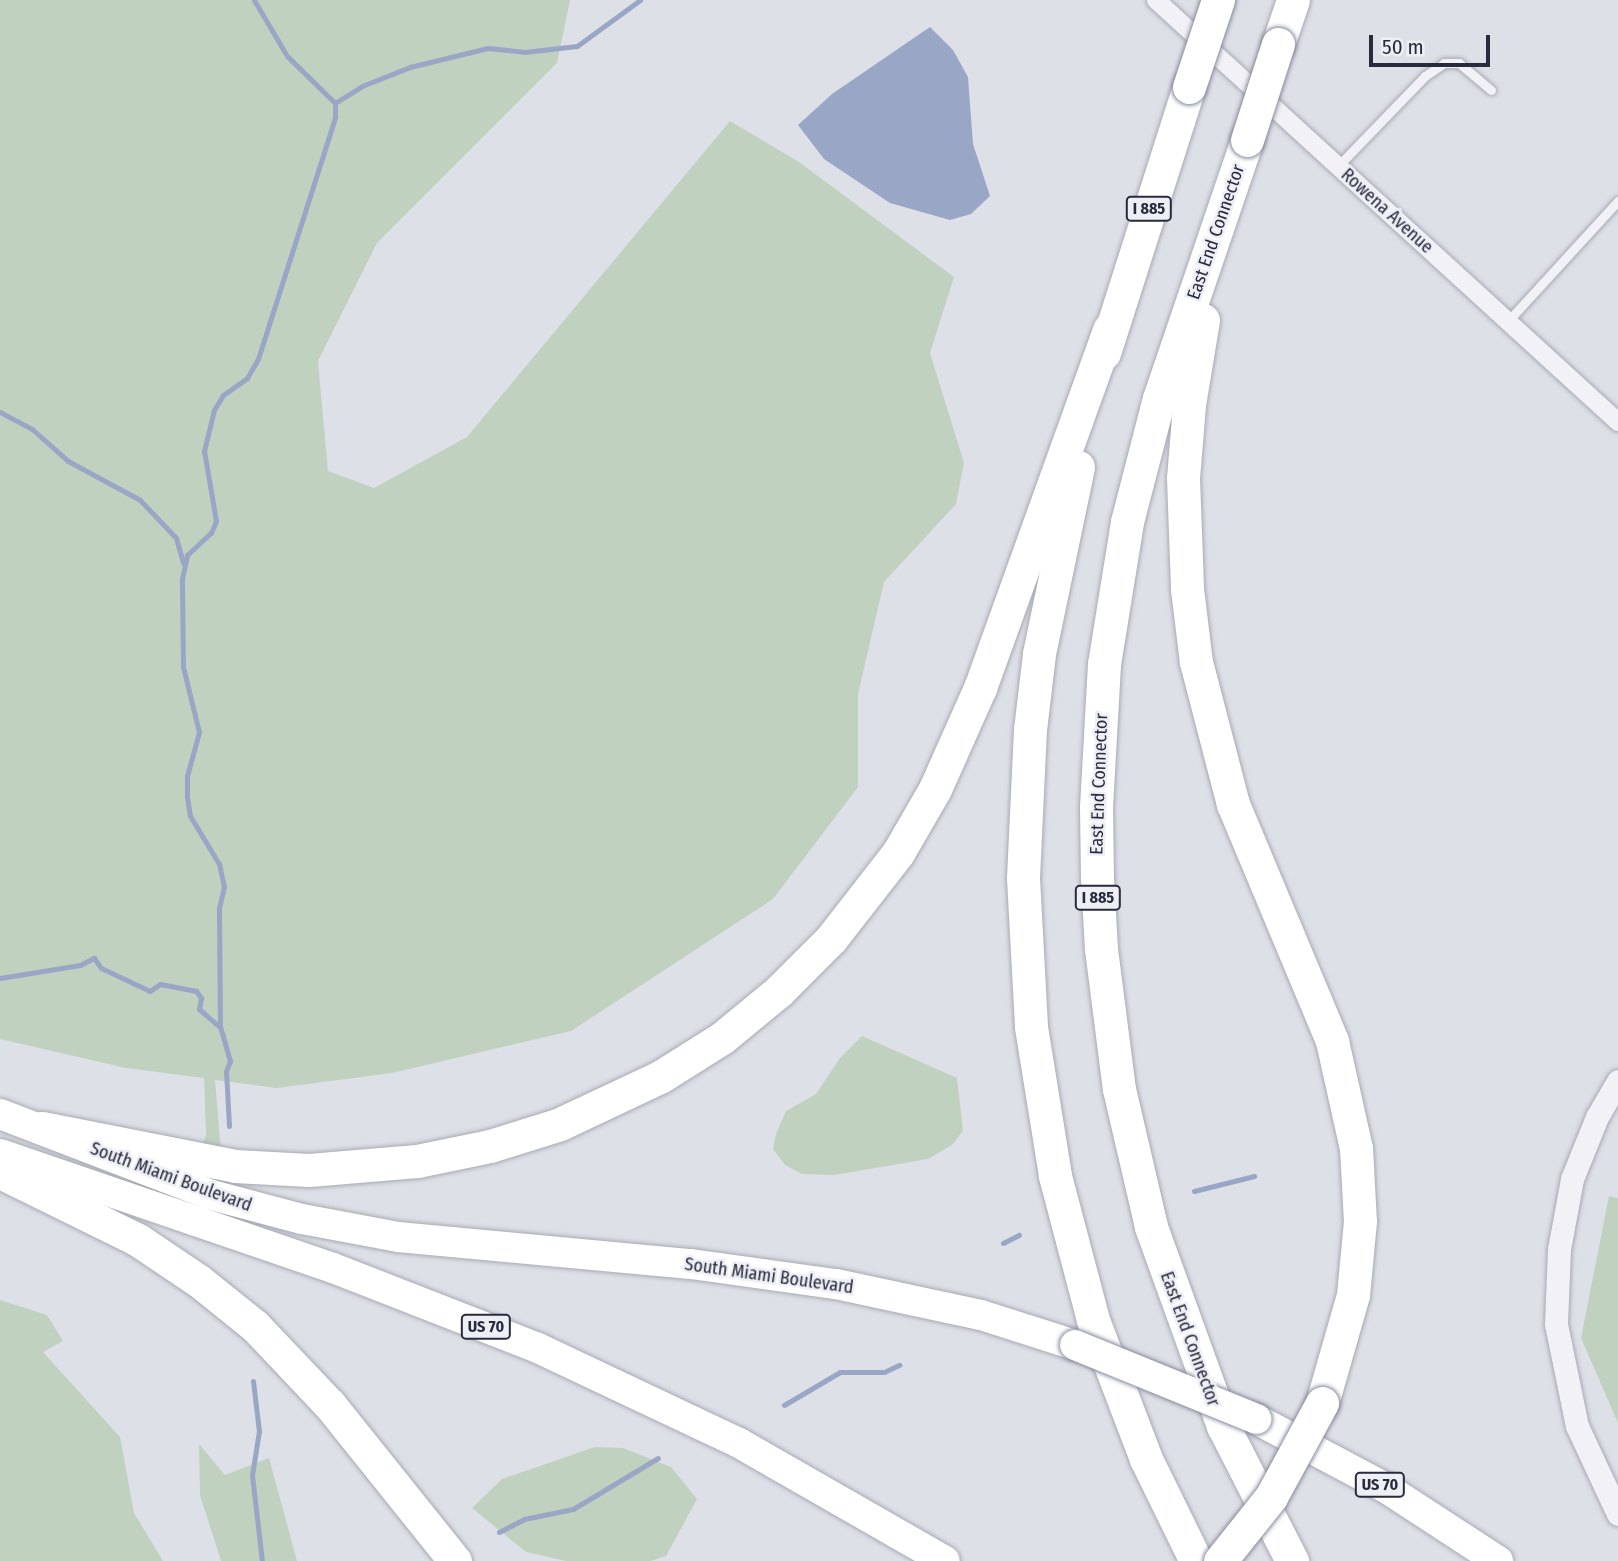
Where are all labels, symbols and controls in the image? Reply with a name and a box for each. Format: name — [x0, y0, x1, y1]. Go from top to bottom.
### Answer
scale bar — [1373, 21, 1494, 65]
text: 50 m — [1382, 34, 1424, 60]
street label: East End Connector — [1183, 162, 1249, 302]
street label: Rowena Avenue — [1337, 164, 1437, 258]
road number: I 885 — [1124, 196, 1174, 222]
street label: East End Connector — [1086, 713, 1112, 855]
road number: I 885 — [1074, 885, 1122, 910]
street label: South Miami Boulevard — [87, 1138, 255, 1216]
street label: South Miami Boulevard — [683, 1253, 855, 1299]
street label: East End Connector — [1156, 1269, 1224, 1409]
road number: US 70 — [460, 1315, 512, 1340]
road number: US 70 — [1354, 1472, 1406, 1498]

